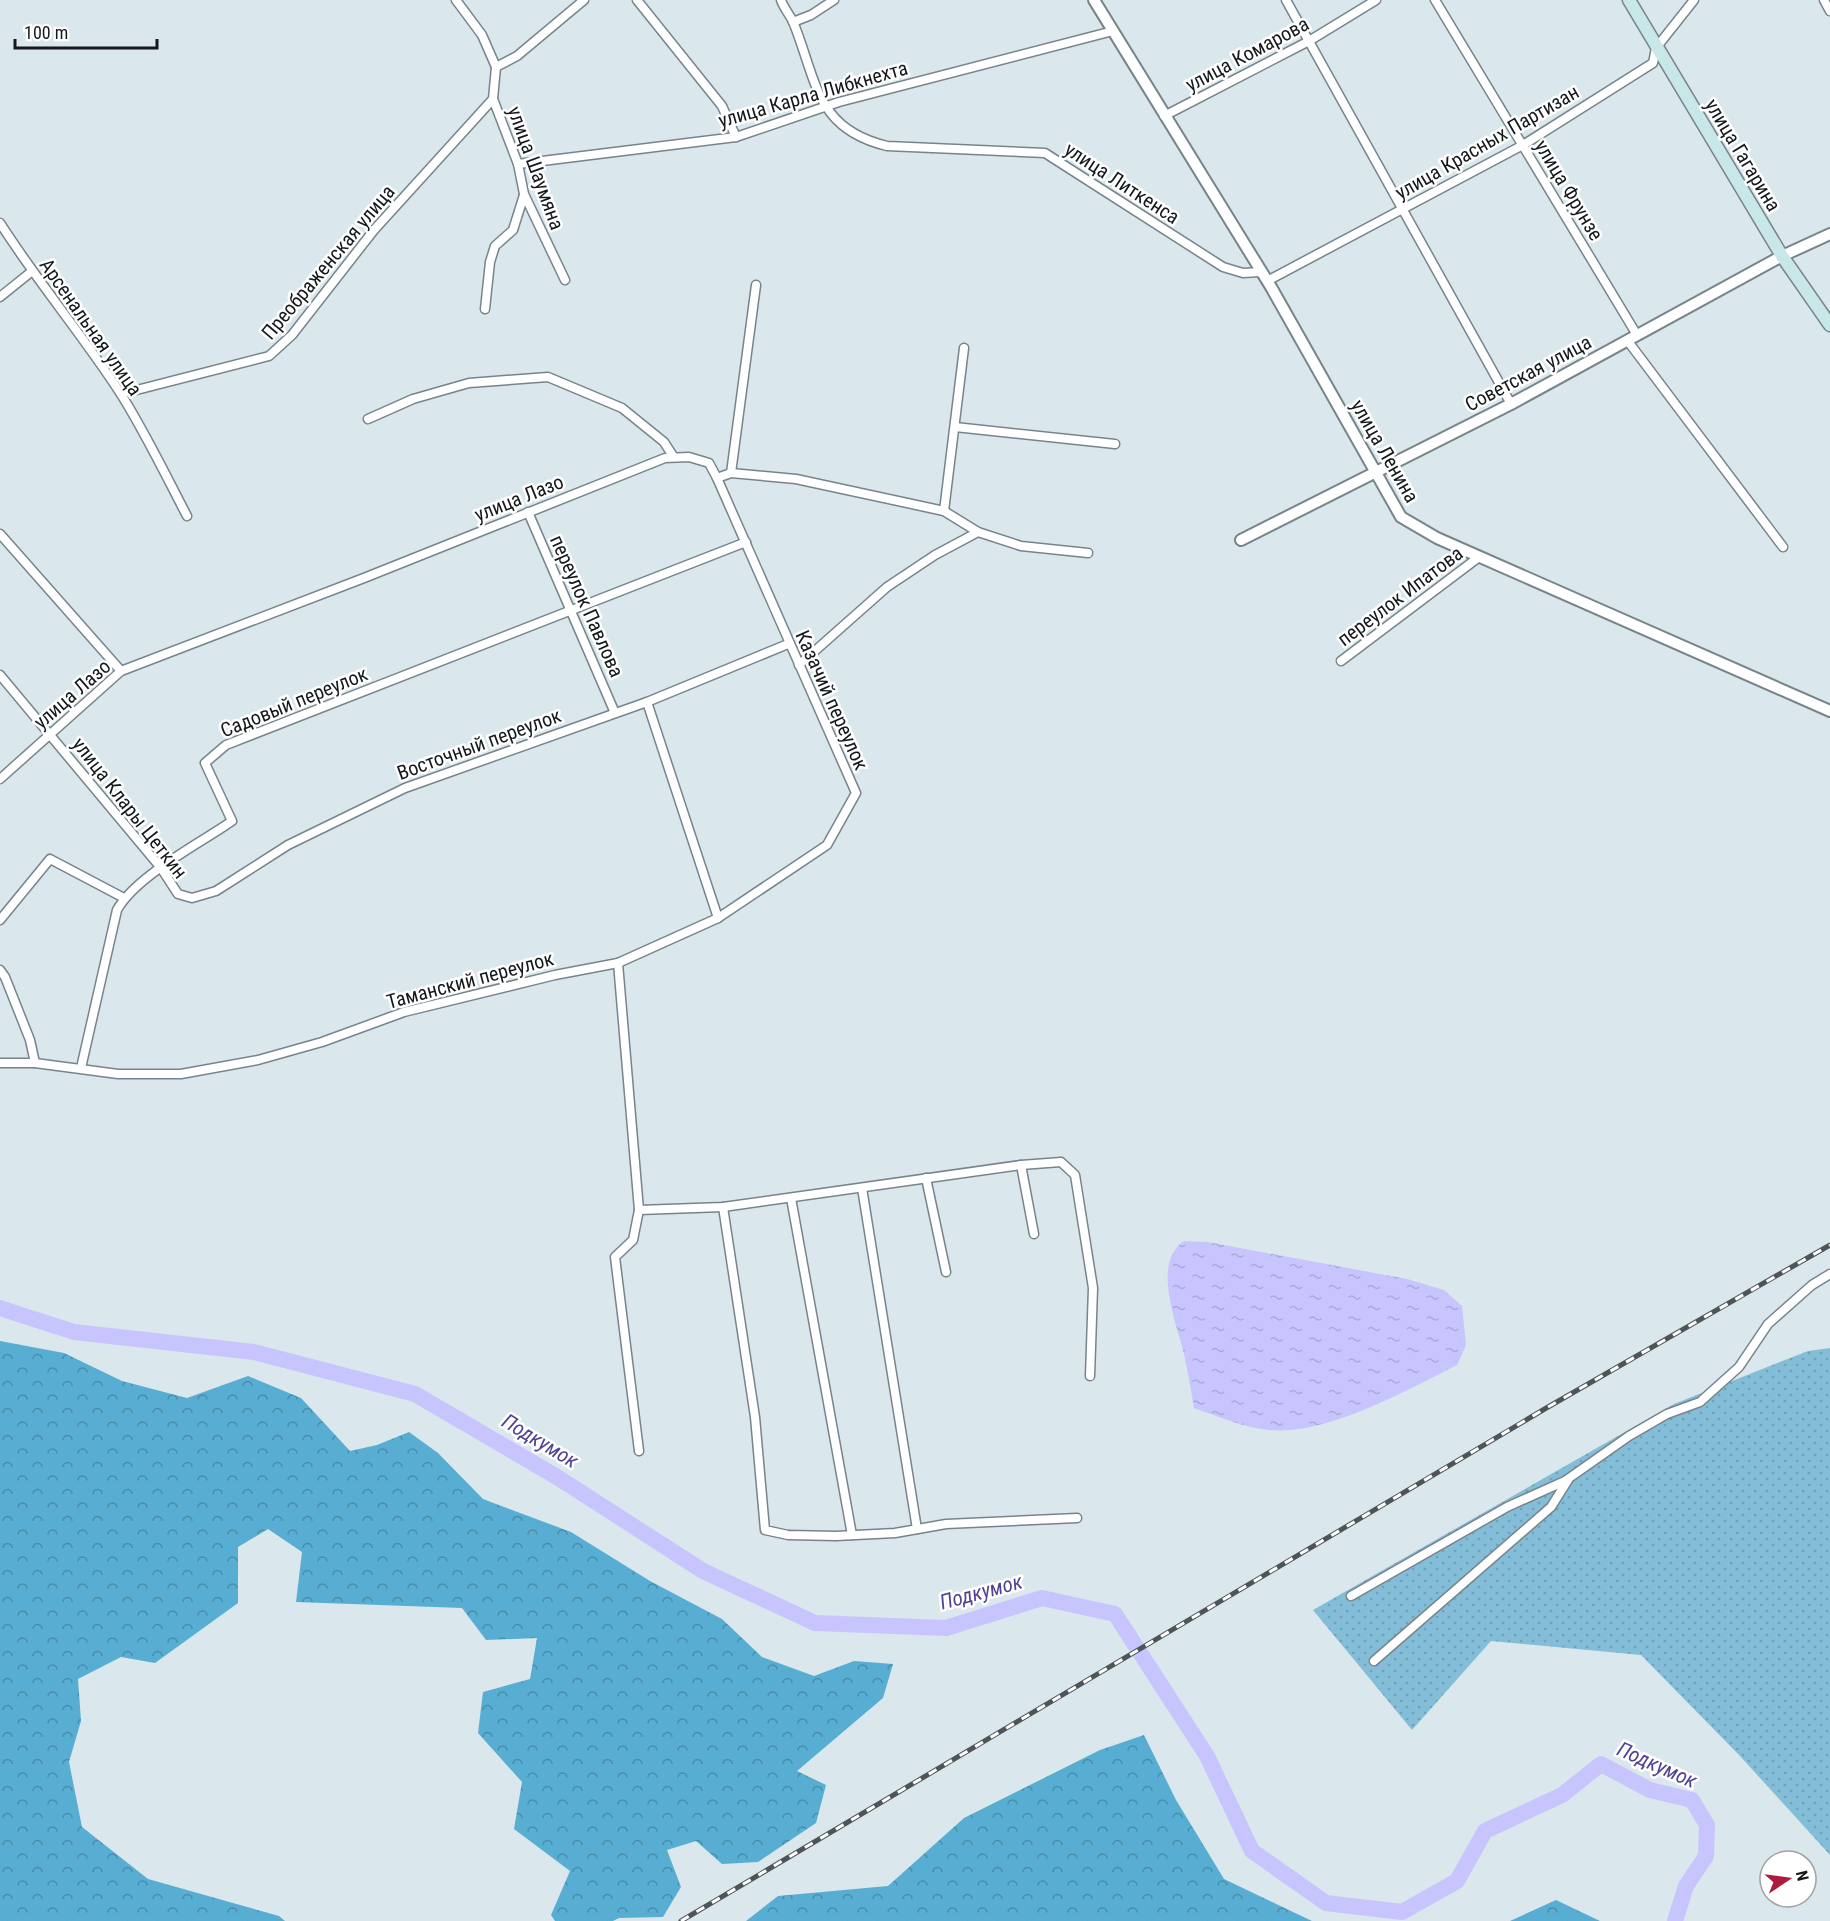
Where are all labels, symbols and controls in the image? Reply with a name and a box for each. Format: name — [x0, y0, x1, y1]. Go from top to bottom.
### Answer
street label: улица Комарова — [1181, 11, 1313, 97]
scale bar — [15, 12, 158, 50]
text: 100 m — [24, 22, 68, 43]
street label: улица Карла Либкнехта — [716, 55, 910, 133]
street label: улица Красных Партизан — [1391, 80, 1583, 204]
street label: улица Гагарина — [1700, 94, 1786, 216]
street label: улица Шаумяна — [503, 103, 569, 233]
street label: улица Фрунзе — [1530, 135, 1608, 245]
street label: улица Литкенса — [1060, 137, 1184, 229]
street label: Преображенская улица — [256, 180, 400, 344]
street label: Арсенальная улица — [35, 254, 147, 400]
street label: Советская улица — [1461, 330, 1595, 416]
street label: улица Ленина — [1346, 395, 1424, 507]
street label: улица Лазо — [471, 469, 567, 527]
street label: переулок Павлова — [545, 531, 629, 681]
street label: переулок Ипатова — [1333, 541, 1467, 651]
street label: Казачий переулок — [790, 626, 874, 774]
street label: улица Лазо — [29, 654, 115, 734]
street label: Садовый переулок — [217, 661, 371, 742]
street label: Восточный переулок — [394, 703, 565, 785]
street label: улица Клары Цеткин — [67, 733, 193, 883]
street label: Таманский переулок — [384, 946, 556, 1014]
water label: Подкумок — [498, 1409, 583, 1474]
water label: Подкумок — [937, 1569, 1026, 1615]
water label: Подкумок — [1614, 1737, 1702, 1794]
north arrow — [1758, 1849, 1818, 1909]
text: N — [1792, 1869, 1812, 1883]

